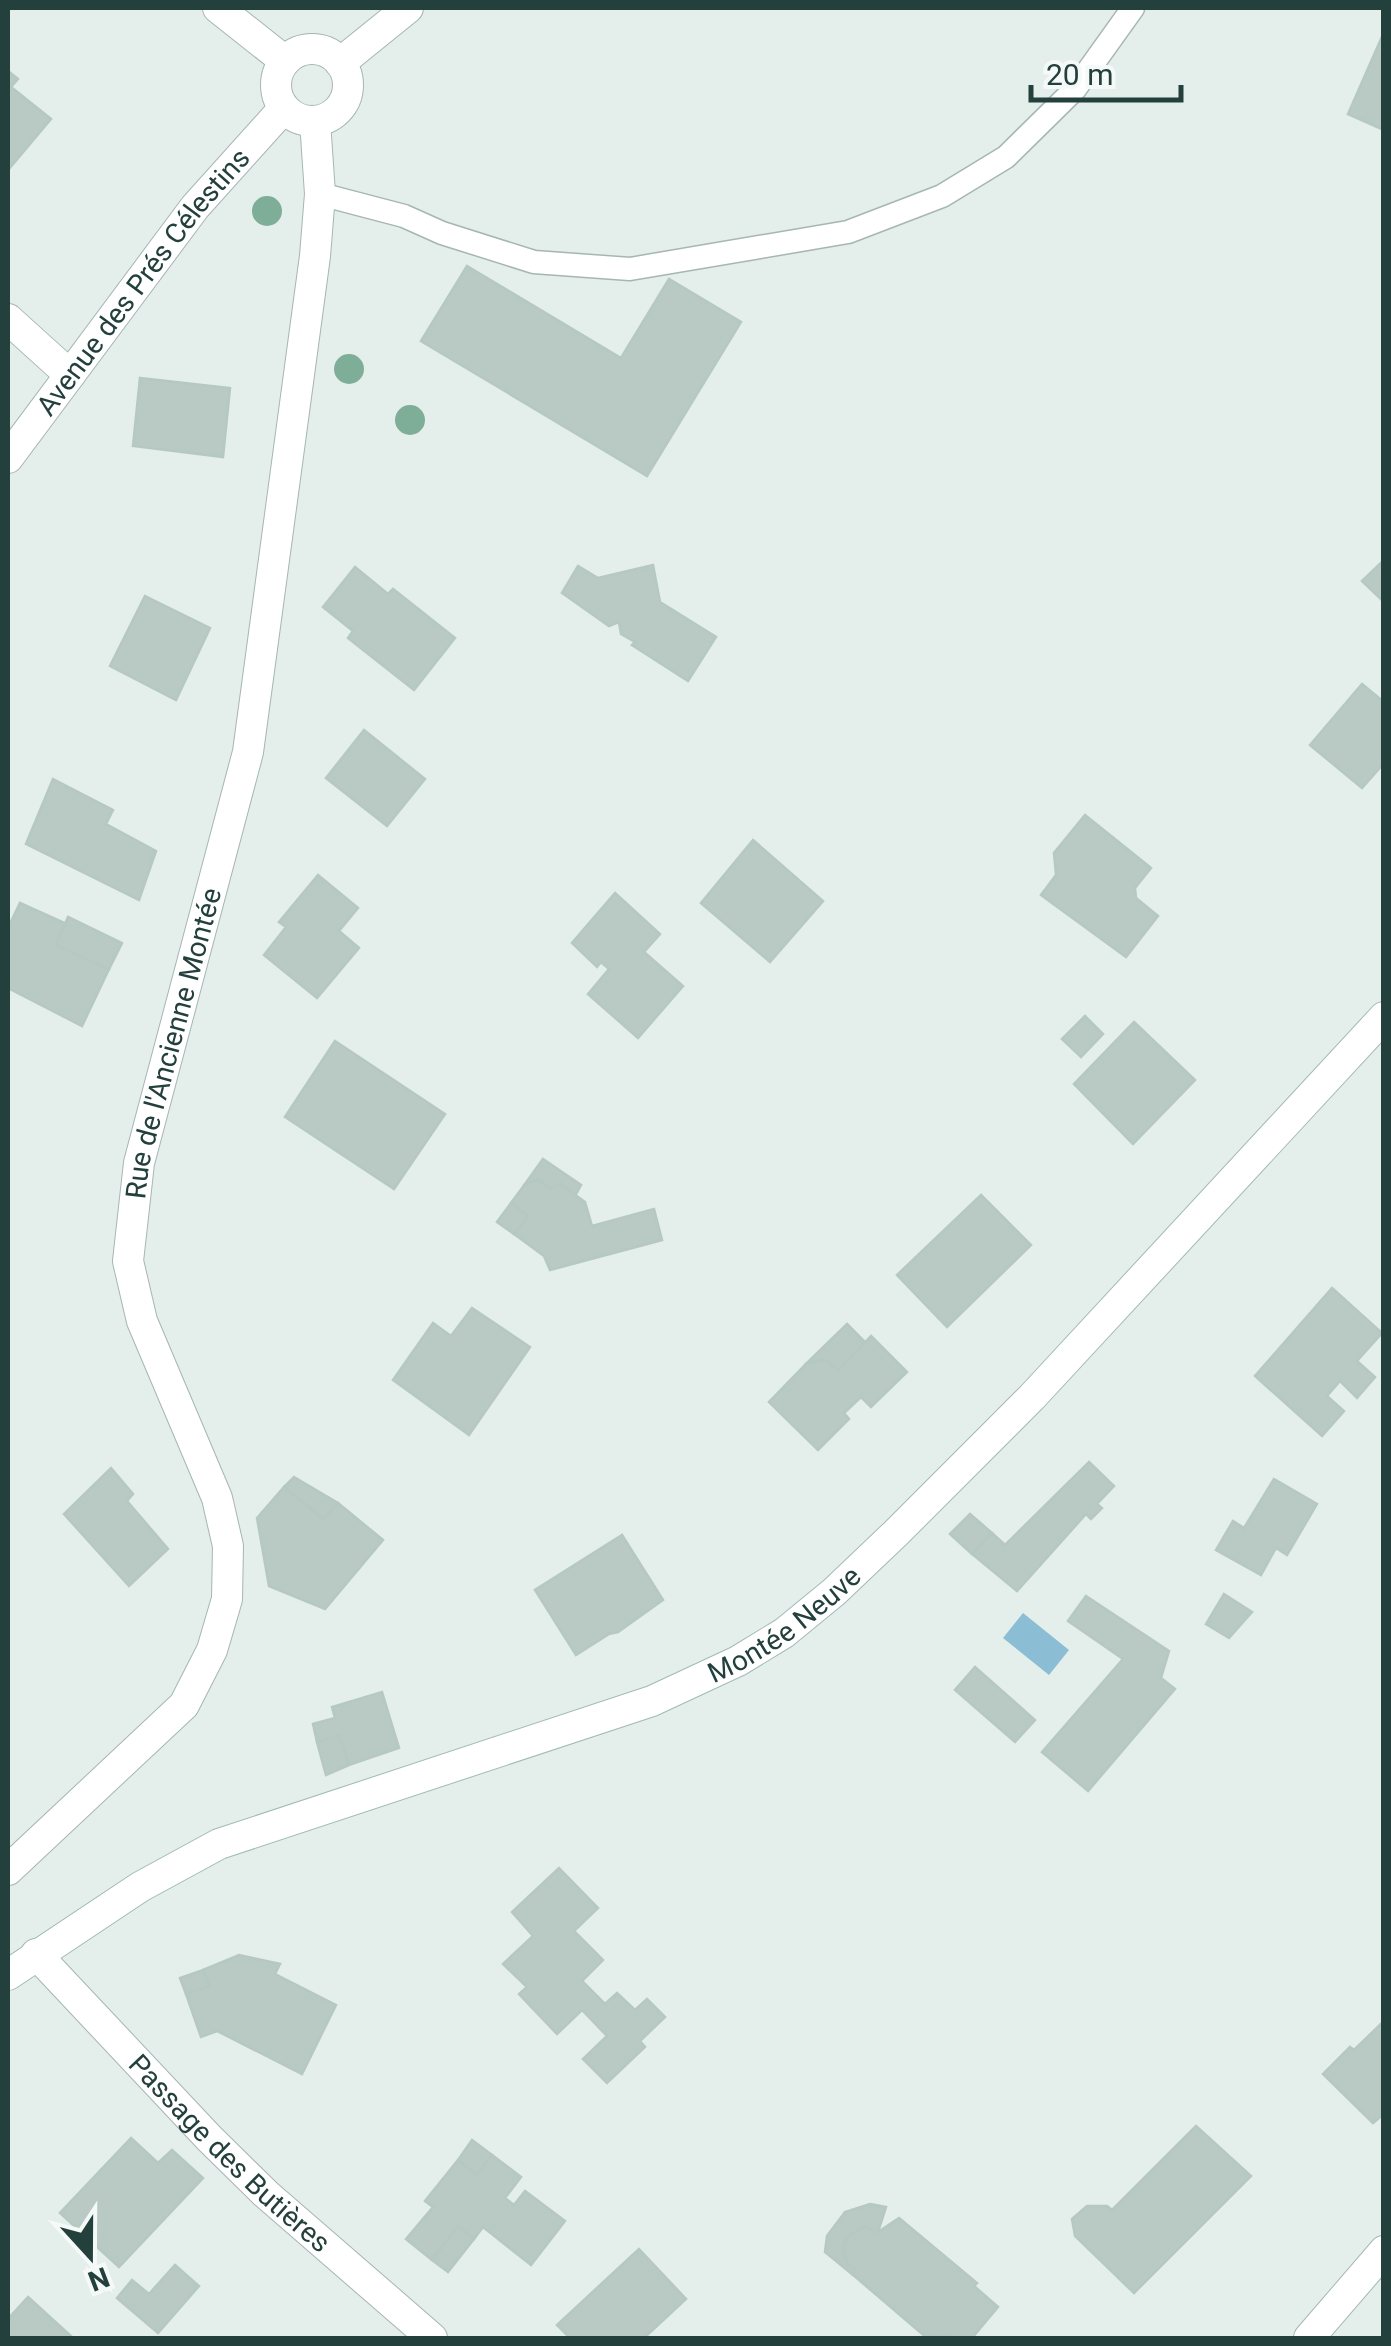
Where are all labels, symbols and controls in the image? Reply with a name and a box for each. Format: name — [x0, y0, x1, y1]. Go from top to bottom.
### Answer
scale bar — [1031, 40, 1181, 102]
text: 20 m — [1046, 57, 1113, 92]
street label: Avenue des Prés Célestins — [29, 141, 256, 422]
street label: Rue de l'Ancienne Montée — [119, 884, 228, 1200]
street label: Montée Neuve — [702, 1559, 867, 1689]
street label: Passage des Butières — [122, 2047, 337, 2259]
north arrow — [40, 2206, 140, 2306]
text: N — [84, 2260, 114, 2298]

